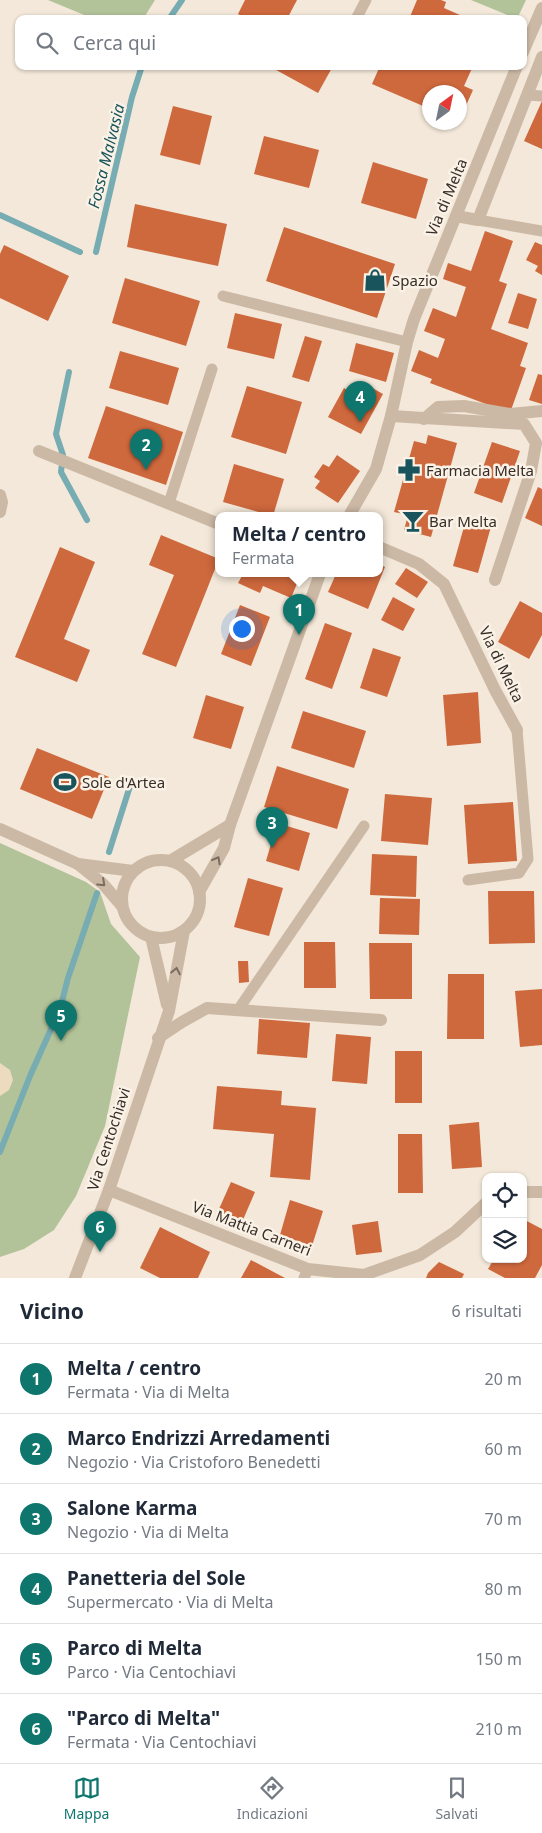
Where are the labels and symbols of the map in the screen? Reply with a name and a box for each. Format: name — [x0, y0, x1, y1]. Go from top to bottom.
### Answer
north arrow — [422, 85, 467, 130]
water label: Fossa Malvasia — [82, 101, 130, 211]
street label: Via di Melta — [421, 155, 471, 239]
shop icon: Spazio — [362, 267, 388, 293]
place label: Spazio — [392, 270, 438, 290]
pin: 4 — [344, 381, 376, 422]
pin: 2 — [130, 429, 162, 470]
pharmacy icon: Farmacia Melta — [396, 457, 422, 483]
place label: Farmacia Melta — [426, 460, 534, 480]
bar icon: Bar Melta — [400, 508, 426, 534]
place label: Bar Melta — [429, 511, 497, 531]
pin: 1 — [283, 594, 315, 635]
your location — [229, 616, 255, 642]
street label: Via di Melta — [475, 623, 529, 705]
sports icon: Sole d'Artea — [52, 769, 78, 795]
place label: Sole d'Artea — [82, 772, 165, 792]
pin: 3 — [256, 807, 288, 848]
one-way arrow — [211, 856, 221, 865]
one-way arrow — [96, 877, 105, 886]
one-way arrow — [171, 966, 181, 975]
pin: 5 — [45, 1000, 77, 1041]
street label: Via Centochiavi — [82, 1085, 134, 1193]
street label: Via Mattia Carneri — [190, 1196, 314, 1260]
pin: 6 — [84, 1211, 116, 1252]

